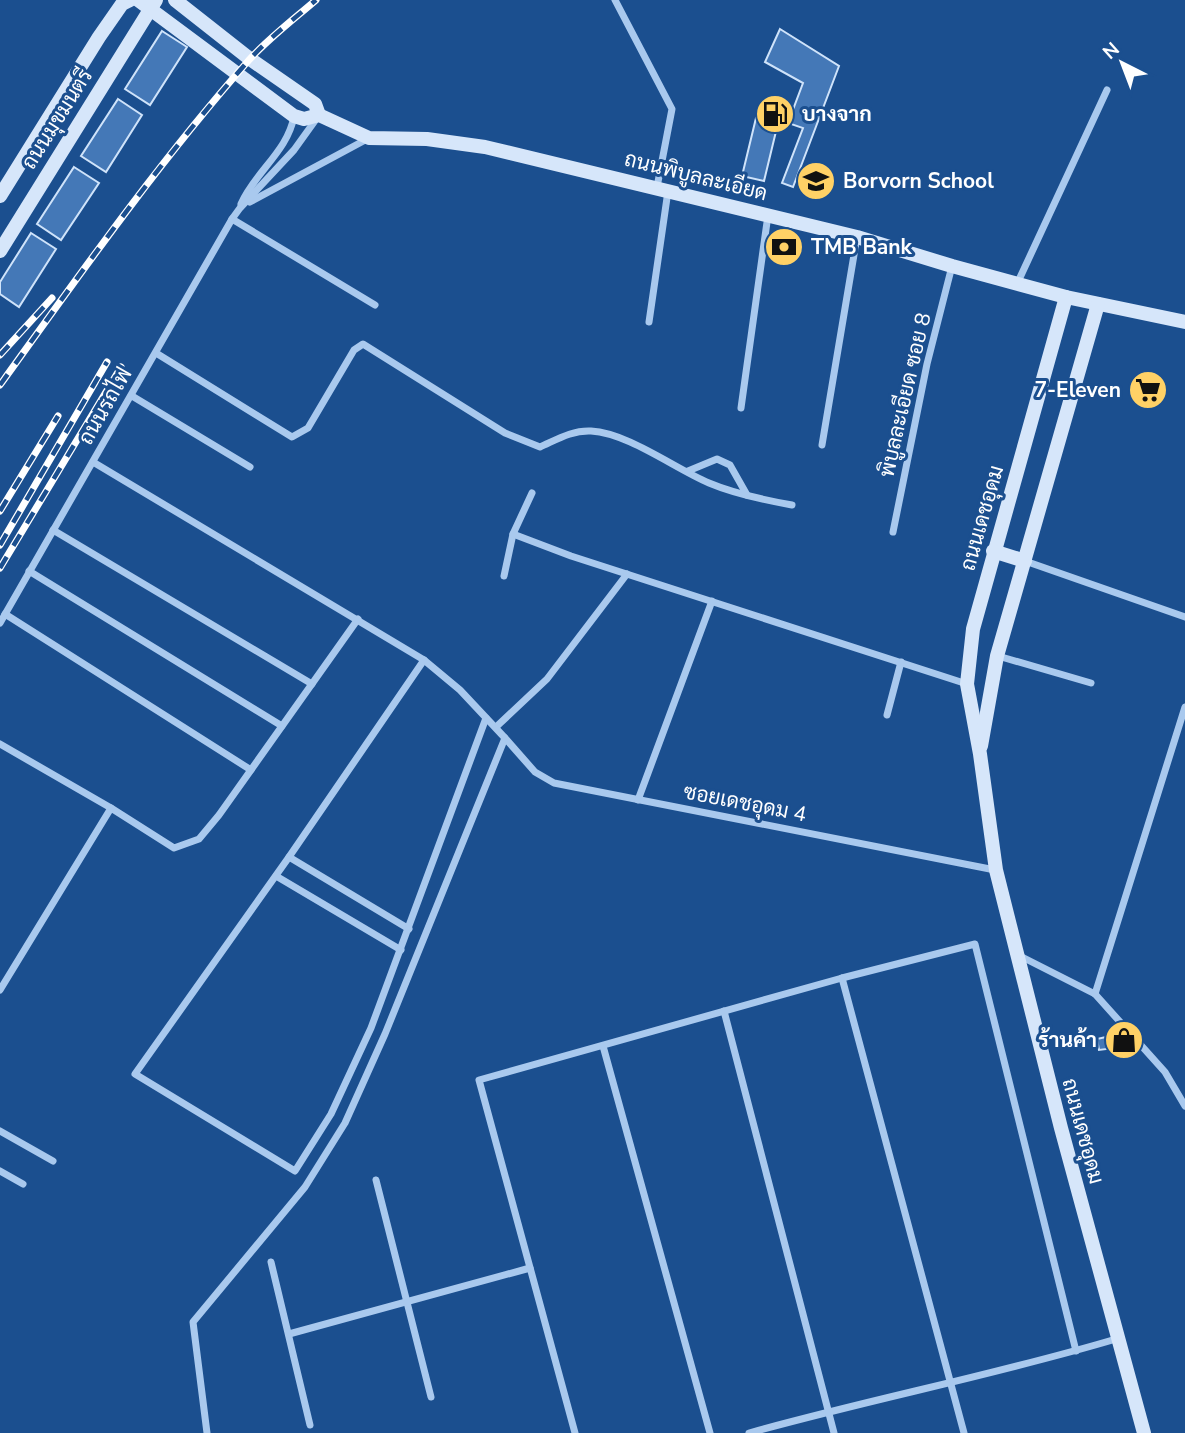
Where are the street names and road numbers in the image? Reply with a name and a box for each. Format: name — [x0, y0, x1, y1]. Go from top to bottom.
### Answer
street label: ถนนมุขมนตรี — [15, 63, 99, 175]
street label: ถนนพิบูลละเอียด — [621, 145, 770, 208]
street label: พิบูลละเอียด ซอย 8 — [872, 310, 939, 480]
street label: ถนนรถไฟ — [72, 362, 138, 450]
street label: ถนนเดชอุดม — [954, 462, 1010, 574]
street label: ซอยเดชอุดม 4 — [681, 777, 809, 829]
street label: ถนนเดชอุดม — [1055, 1075, 1111, 1187]

